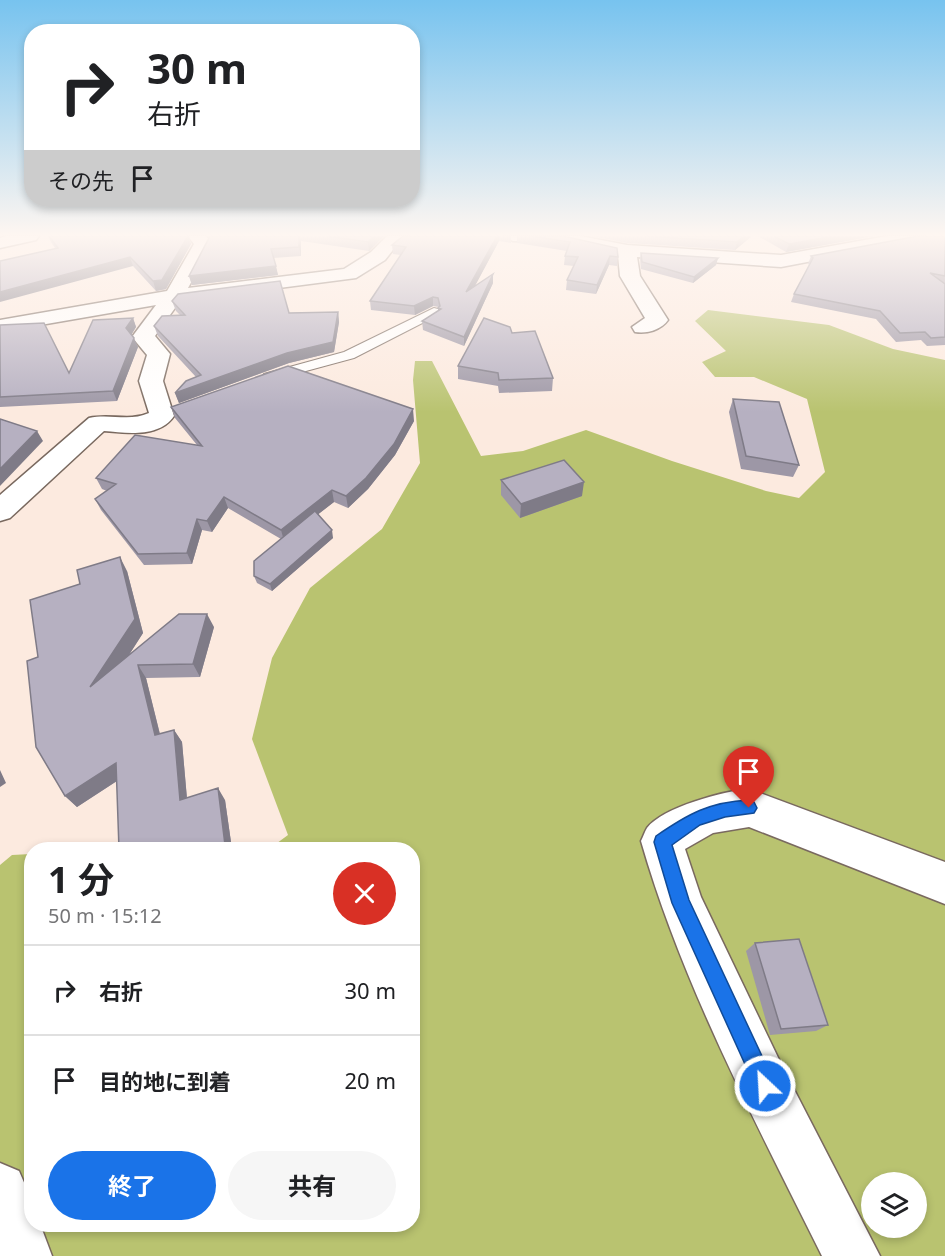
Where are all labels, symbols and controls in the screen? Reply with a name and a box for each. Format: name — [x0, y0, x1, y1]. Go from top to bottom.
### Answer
text: 30 m — [147, 39, 247, 96]
icon: right — [48, 48, 126, 126]
text: 右折 — [147, 95, 201, 132]
icon: arrive — [126, 162, 159, 195]
text: その先 — [48, 165, 114, 195]
pin — [723, 746, 774, 808]
icon: arrive — [732, 755, 765, 788]
text: 1 分 — [48, 855, 114, 904]
button: close — [333, 862, 396, 925]
text: 50 m · 15:12 — [48, 902, 162, 929]
icon: right — [48, 974, 81, 1007]
text: 30 m — [345, 975, 396, 1005]
text: 右折 — [99, 976, 143, 1006]
position arrow — [733, 1054, 797, 1118]
icon: arrive — [48, 1064, 81, 1097]
text: 20 m — [345, 1065, 396, 1095]
text: 目的地に到着 — [99, 1066, 231, 1096]
button: 終了 — [48, 1151, 216, 1220]
button: 共有 — [228, 1151, 396, 1220]
map controls — [861, 1172, 927, 1238]
button: layers — [861, 1172, 927, 1238]

